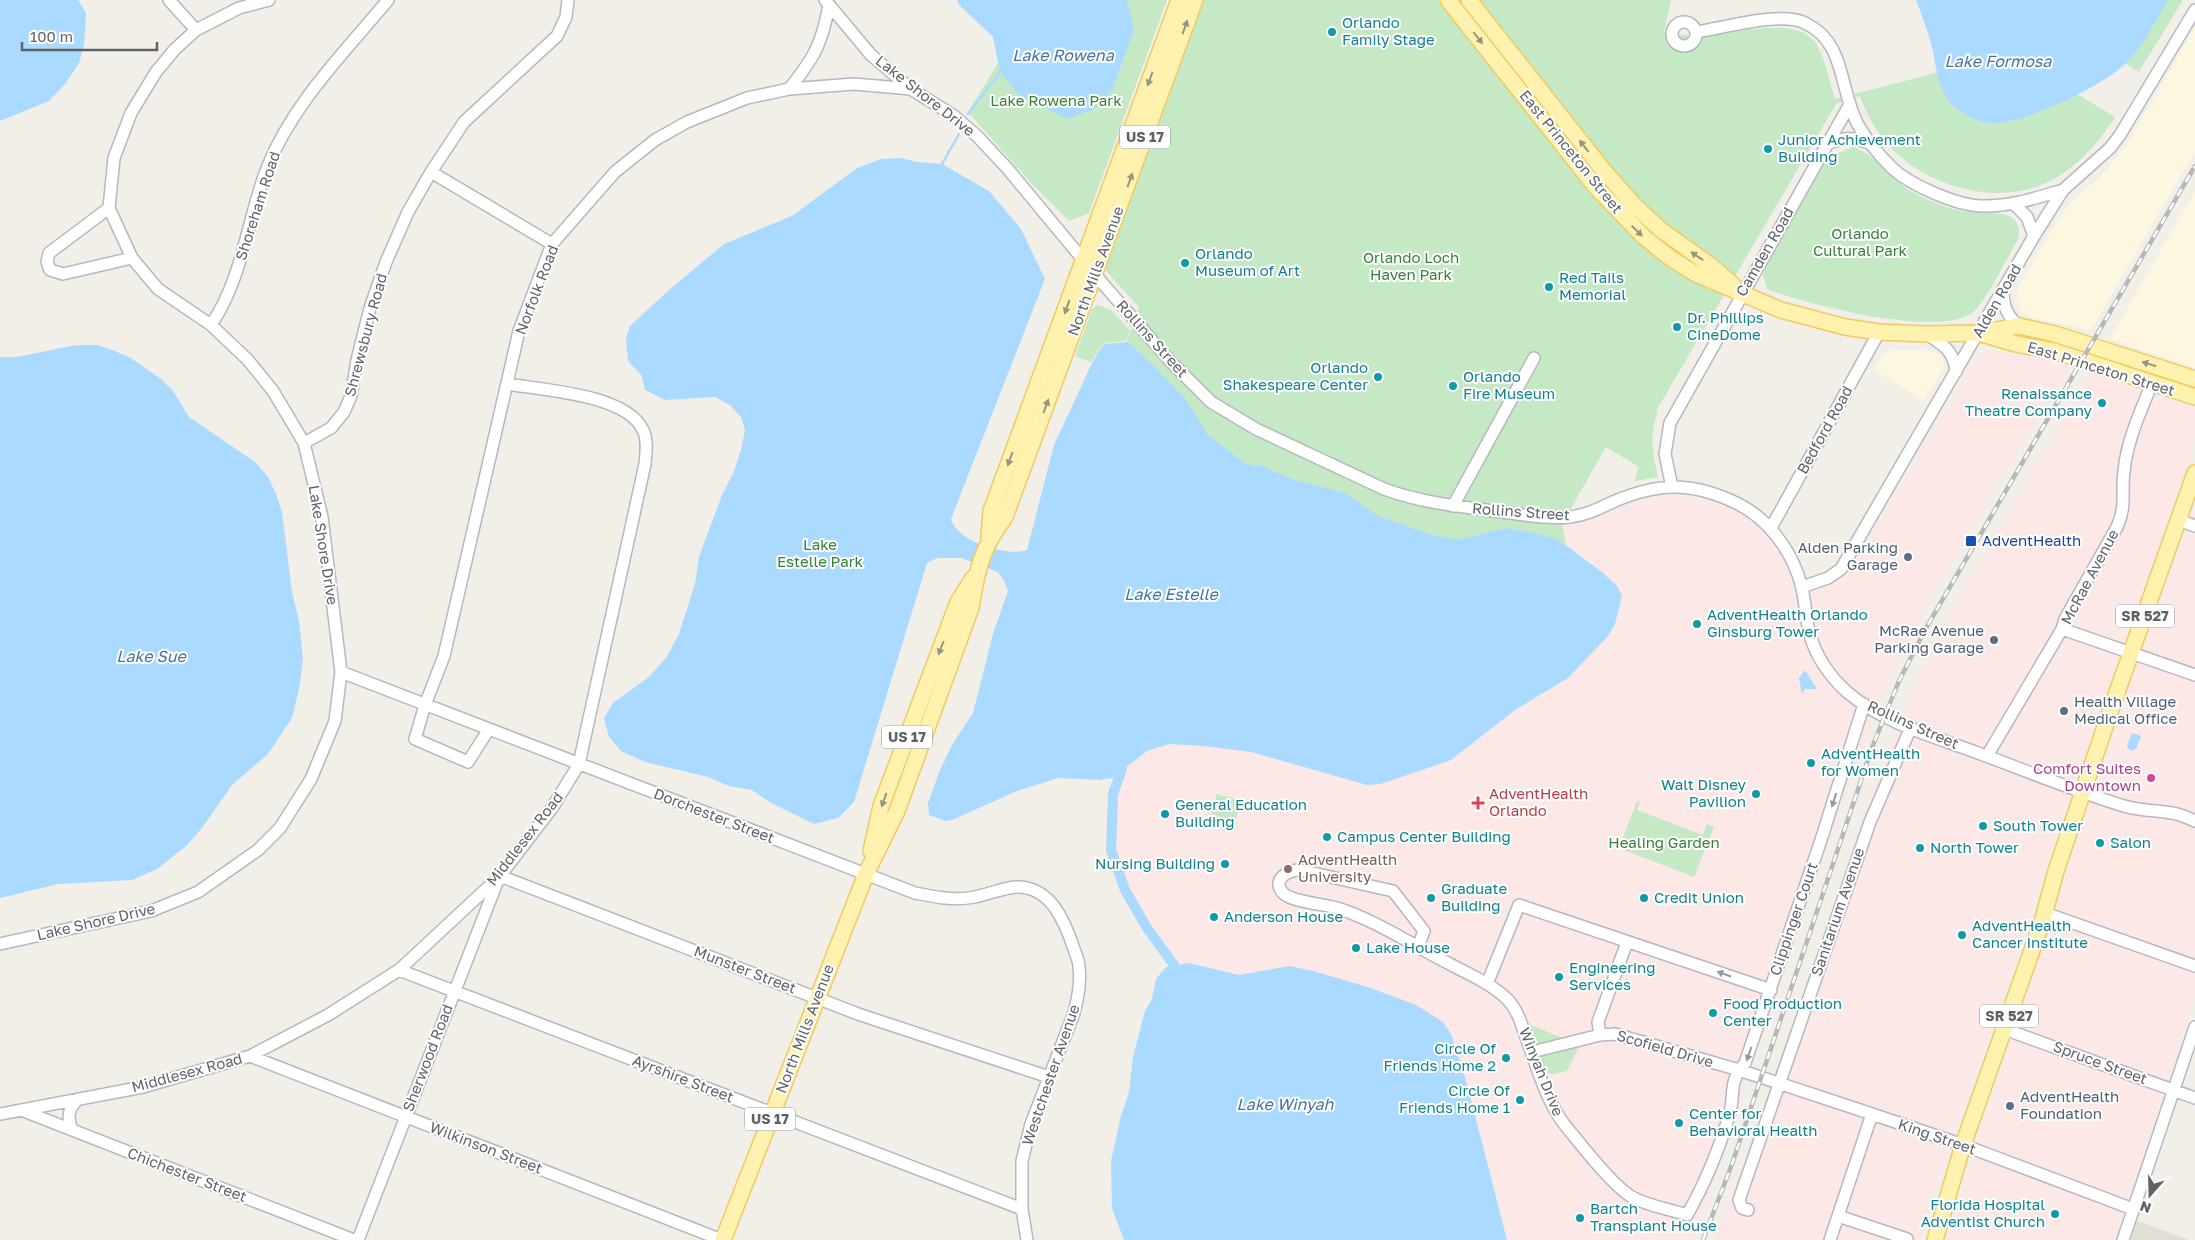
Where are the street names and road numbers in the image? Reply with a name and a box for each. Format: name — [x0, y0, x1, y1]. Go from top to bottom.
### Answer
street label: Lake Shore Drive — [872, 51, 979, 140]
street label: East Princeton Street — [1517, 86, 1627, 217]
road number: US 17 — [1120, 125, 1170, 148]
street label: Shoreham Road — [231, 149, 283, 263]
street label: North Mills Avenue — [1063, 203, 1127, 338]
street label: Camden Road — [1731, 204, 1797, 299]
street label: Norfolk Road — [511, 242, 561, 337]
street label: Alden Road — [1968, 260, 2024, 341]
street label: Shrewsbury Road — [340, 271, 390, 398]
street label: Rollins Street — [1113, 296, 1192, 381]
street label: East Princeton Street — [2025, 337, 2177, 399]
street label: Bedford Road — [1793, 382, 1856, 477]
street label: Lake Shore Drive — [306, 484, 342, 606]
street label: Rollins Street — [1472, 499, 1571, 523]
street label: McRae Avenue — [2057, 526, 2122, 627]
road number: SR 527 — [2116, 604, 2174, 628]
street label: Rollins Street — [1865, 696, 1962, 752]
road number: US 17 — [882, 726, 932, 749]
street label: Dorchester Street — [651, 784, 777, 846]
street label: Middlesex Road — [482, 788, 566, 889]
street label: Sanitarium Avenue — [1807, 845, 1868, 978]
street label: Clippinger Court — [1765, 860, 1821, 978]
street label: Lake Shore Drive — [35, 899, 157, 943]
street label: Munster Street — [692, 941, 799, 997]
street label: North Mills Avenue — [771, 961, 837, 1096]
street label: Sherwood Road — [398, 1001, 456, 1114]
street label: Westchester Avenue — [1017, 1002, 1083, 1147]
road number: SR 527 — [1980, 1004, 2038, 1028]
street label: Winyah Drive — [1516, 1025, 1568, 1119]
street label: Scofield Drive — [1615, 1026, 1716, 1071]
street label: Spruce Street — [2051, 1037, 2150, 1087]
street label: Middlesex Road — [129, 1049, 244, 1095]
street label: Ayrshire Street — [630, 1050, 737, 1106]
road number: US 17 — [745, 1108, 795, 1130]
street label: King Street — [1896, 1114, 1979, 1158]
street label: Wilkinson Street — [427, 1117, 545, 1177]
street label: Chichester Street — [125, 1143, 249, 1205]

